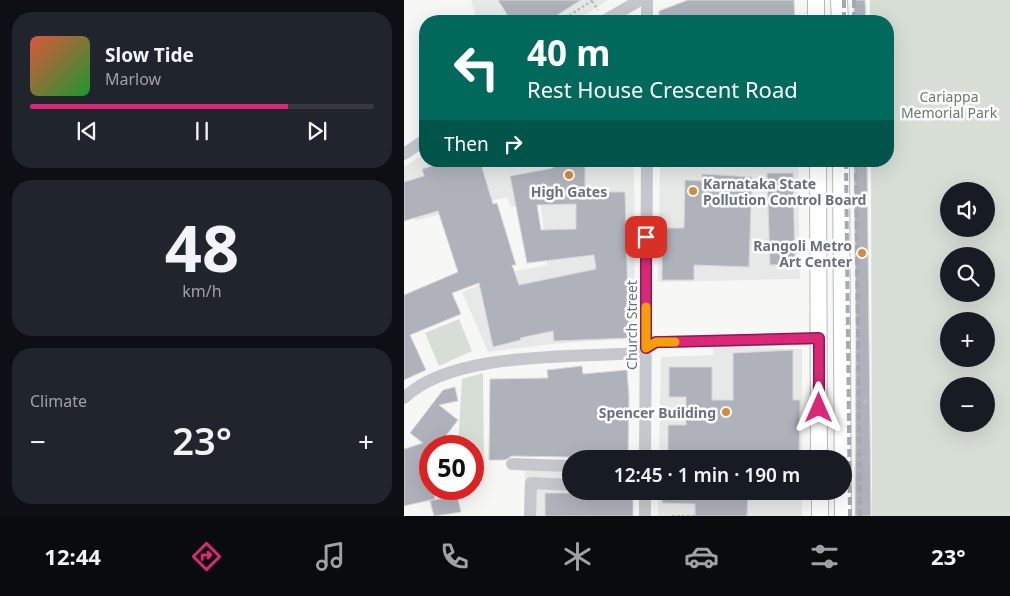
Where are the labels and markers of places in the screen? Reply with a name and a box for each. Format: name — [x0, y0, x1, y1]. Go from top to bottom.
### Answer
marker: High Gates — [563, 169, 575, 181]
place label: Karnataka State Pollution Control Board — [703, 174, 866, 209]
place label: High Gates — [531, 182, 607, 201]
marker: Karnataka State Pollution Control Board — [687, 185, 699, 197]
pin — [625, 216, 667, 258]
place label: Rangoli Metro Art Center — [753, 236, 853, 271]
marker: Rangoli Metro Art Center — [856, 247, 868, 259]
place label: Spencer Building — [599, 403, 716, 422]
marker: Spencer Building — [720, 406, 732, 418]

